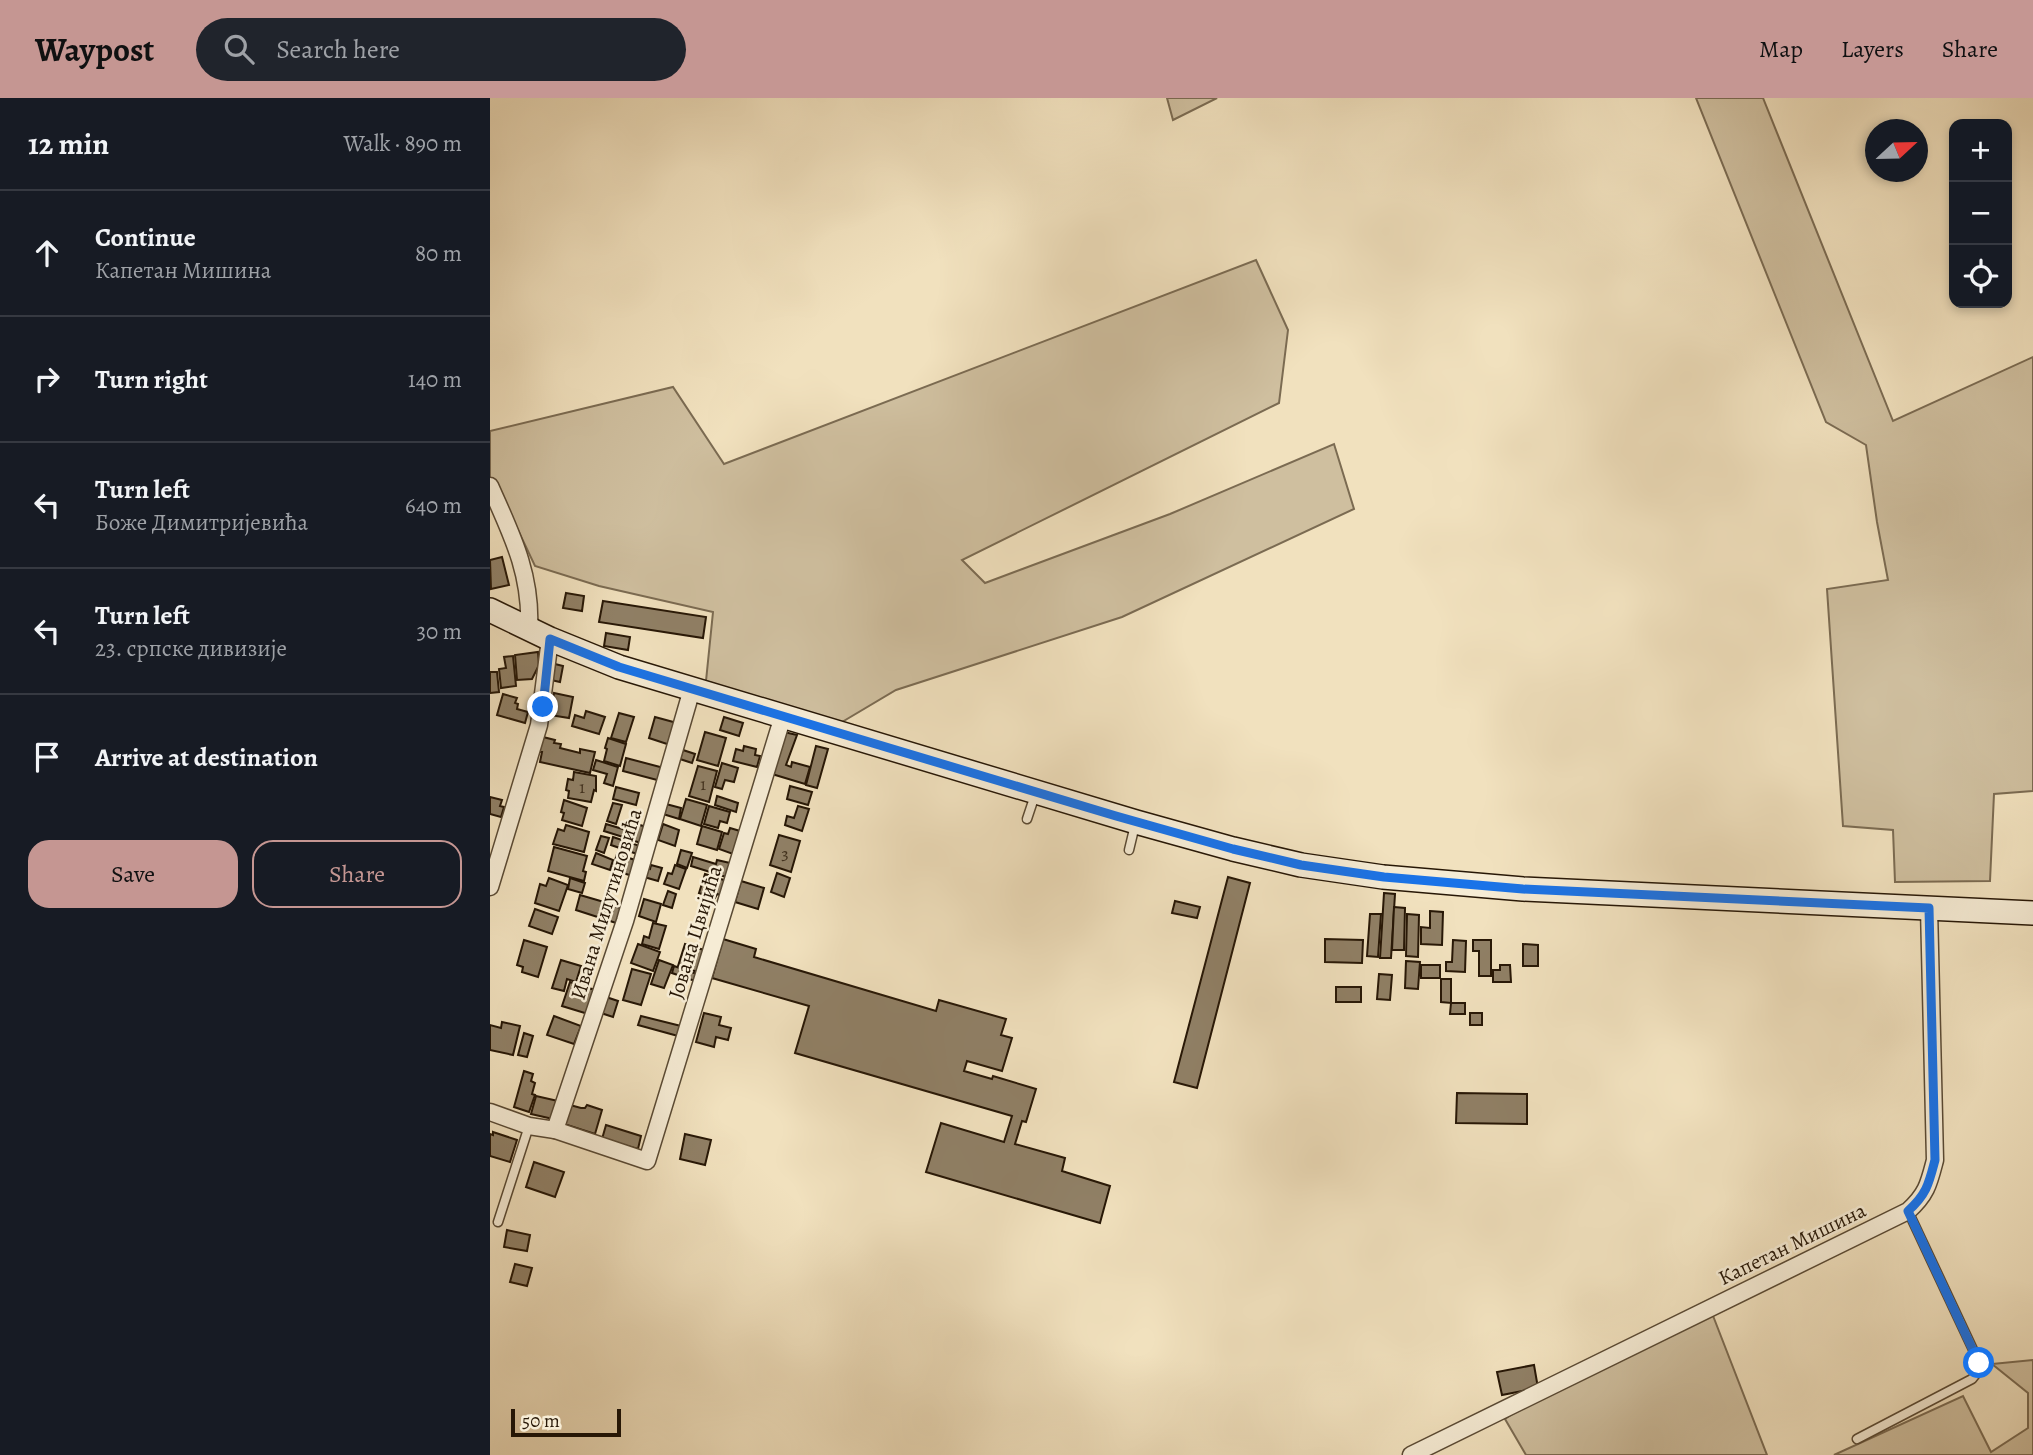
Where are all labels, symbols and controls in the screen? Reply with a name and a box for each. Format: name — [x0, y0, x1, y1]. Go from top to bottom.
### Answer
search box — [196, 18, 686, 81]
text: Waypost — [35, 27, 154, 72]
icon: search — [220, 30, 258, 68]
text: Search here — [276, 32, 400, 67]
text: Map — [1759, 33, 1803, 65]
text: Layers — [1841, 33, 1904, 65]
text: Share — [1942, 33, 1998, 65]
north arrow — [1865, 119, 1928, 182]
map controls — [1949, 119, 2012, 308]
button: + — [1949, 119, 2012, 182]
text: 12 min — [28, 124, 109, 164]
text: Walk · 890 m — [343, 128, 462, 159]
button: − — [1949, 182, 2012, 245]
text: Continue — [95, 220, 196, 255]
icon: ahead — [28, 234, 66, 272]
text: 80 m — [415, 238, 462, 269]
button: locate — [1949, 245, 2012, 308]
text: Капетан Мишина — [95, 255, 271, 286]
icon: right — [28, 360, 66, 398]
text: Turn right — [95, 362, 208, 397]
text: 140 m — [408, 364, 462, 395]
text: Turn left — [95, 472, 190, 507]
icon: left — [28, 486, 66, 524]
text: 640 m — [405, 490, 462, 521]
text: Боже Димитријевића — [95, 507, 308, 538]
text: Turn left — [95, 598, 190, 633]
icon: left — [28, 612, 66, 650]
text: 30 m — [416, 616, 462, 647]
text: 23. српске дивизије — [95, 633, 287, 664]
route end — [527, 691, 558, 722]
icon: arrive — [28, 738, 66, 776]
text: Arrive at destination — [95, 740, 318, 775]
house number: 1 — [700, 772, 706, 796]
house number: 1 — [579, 775, 585, 799]
street label: Ивана Милутиновића — [564, 805, 649, 1003]
button: Save — [28, 840, 238, 908]
button: Share — [252, 840, 462, 908]
house number: 3 — [781, 841, 789, 865]
street label: Јована Цвијића — [661, 862, 729, 1002]
street label: Капетан Мишина — [1713, 1196, 1871, 1292]
route start — [1963, 1347, 1994, 1378]
scale bar — [511, 1406, 621, 1438]
text: 50 m — [522, 1408, 560, 1434]

